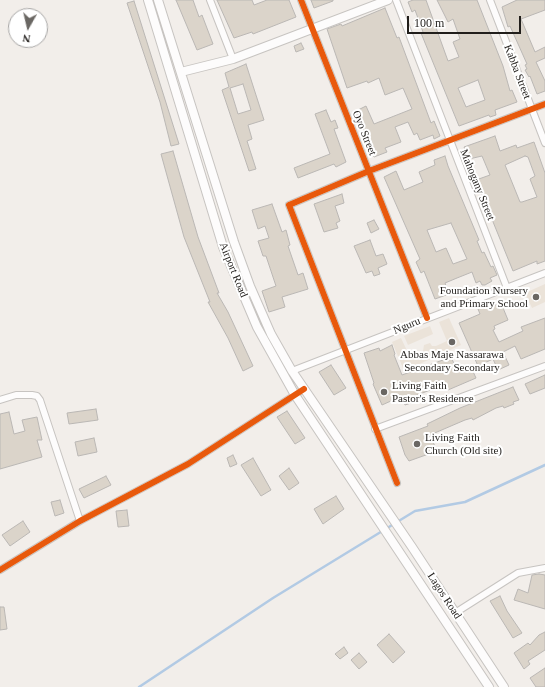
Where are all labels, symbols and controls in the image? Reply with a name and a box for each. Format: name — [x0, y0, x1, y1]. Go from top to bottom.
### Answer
north arrow — [8, 8, 48, 48]
scale bar — [409, 8, 523, 34]
text: 100 m — [414, 16, 444, 30]
text: N — [22, 32, 31, 45]
street label: Kabba Street — [501, 43, 533, 101]
street label: Oyo Street — [349, 109, 379, 157]
street label: Mahogany Street — [457, 148, 497, 222]
street label: Airport Road — [216, 240, 250, 300]
place label: Foundation Nursery and Primary School — [440, 284, 528, 310]
marker: Foundation Nursery and Primary School — [531, 292, 541, 302]
street label: Nguru — [391, 315, 423, 337]
marker: Abbas Maje Nassarawa Secondary Secondary — [447, 337, 457, 347]
place label: Abbas Maje Nassarawa Secondary Secondary — [400, 348, 504, 374]
place label: Living Faith Pastor's Residence — [392, 379, 474, 405]
marker: Living Faith Pastor's Residence — [379, 387, 389, 397]
place label: Living Faith Church (Old site) — [425, 431, 502, 457]
marker: Living Faith Church (Old site) — [412, 439, 422, 449]
street label: Lagos Road — [424, 570, 464, 622]

